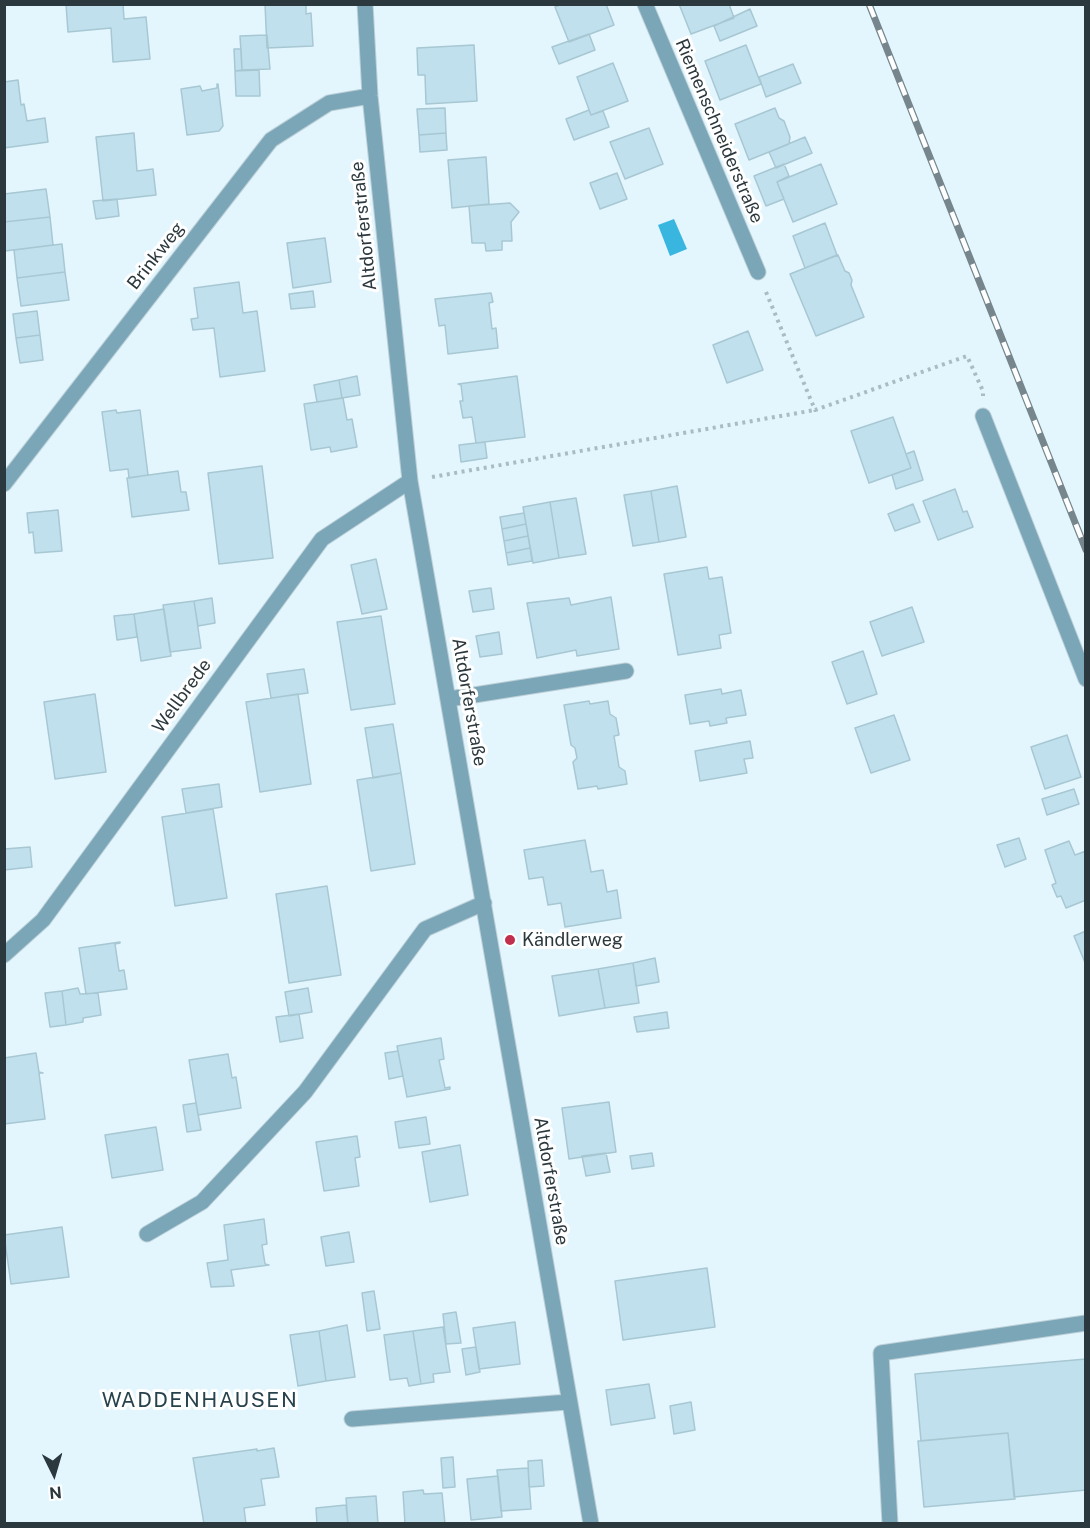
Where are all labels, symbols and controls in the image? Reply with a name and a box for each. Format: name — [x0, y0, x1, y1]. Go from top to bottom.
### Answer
street label: Riemenschneiderstraße — [670, 36, 768, 226]
street label: Altdorferstraße — [346, 160, 382, 292]
street label: Brinkweg — [123, 218, 189, 294]
street label: Altdorferstraße — [447, 636, 491, 768]
street label: Wellbrede — [148, 655, 216, 737]
place label: Kändlerweg — [522, 929, 623, 951]
marker: Kändlerweg — [503, 933, 517, 947]
street label: Altdorferstraße — [529, 1115, 573, 1247]
district label: WADDENHAUSEN — [102, 1388, 298, 1414]
north arrow — [24, 1444, 84, 1504]
text: N — [49, 1482, 63, 1502]

